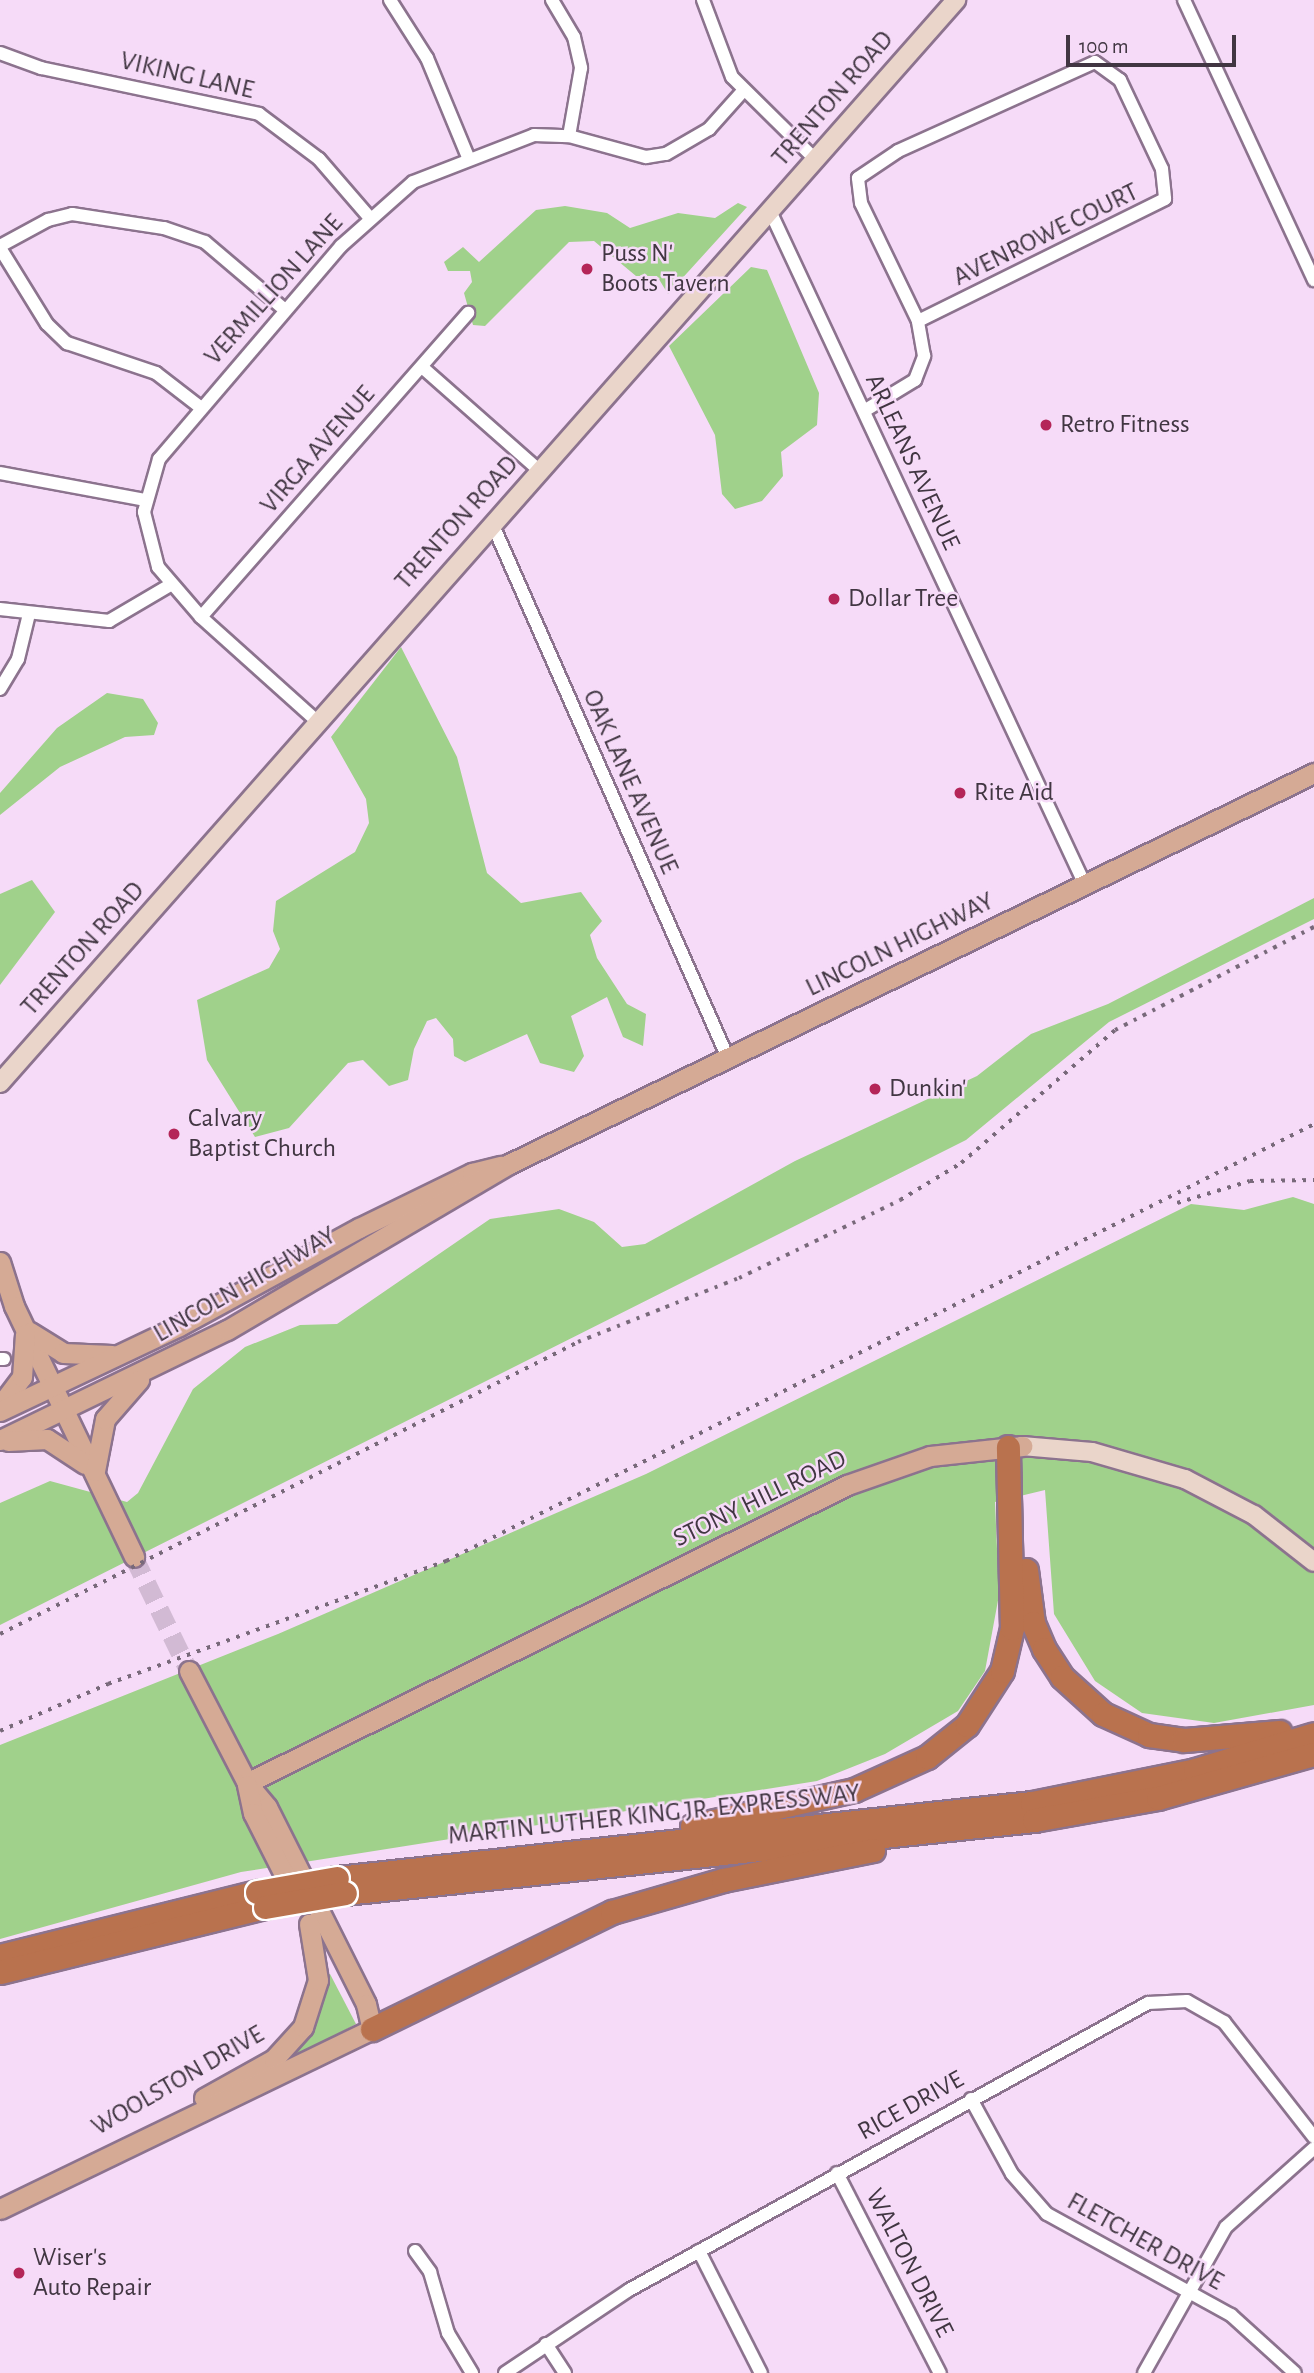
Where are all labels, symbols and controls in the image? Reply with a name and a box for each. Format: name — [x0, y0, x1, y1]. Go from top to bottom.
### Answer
scale bar — [1069, 21, 1239, 65]
street label: TRENTON ROAD — [766, 25, 900, 173]
text: 100 m — [1079, 36, 1129, 57]
street label: VIKING LANE — [117, 45, 257, 107]
street label: AVENROWE COURT — [948, 177, 1144, 293]
street label: VERMILLION LANE — [198, 208, 350, 372]
place label: Puss N' Boots Tavern — [601, 238, 730, 300]
marker: Puss N' Boots Tavern — [579, 261, 595, 277]
street label: ARLEANS AVENUE — [858, 369, 966, 555]
street label: VIRGA AVENUE — [254, 380, 382, 520]
place label: Retro Fitness — [1060, 409, 1190, 441]
marker: Retro Fitness — [1038, 417, 1054, 433]
street label: TRENTON ROAD — [389, 450, 525, 596]
place label: Dollar Tree — [848, 583, 958, 615]
marker: Dollar Tree — [826, 591, 842, 607]
street label: OAK LANE AVENUE — [575, 685, 685, 879]
place label: Rite Aid — [974, 777, 1054, 809]
marker: Rite Aid — [952, 785, 968, 801]
street label: TRENTON ROAD — [15, 876, 151, 1022]
street label: LINCOLN HIGHWAY — [801, 886, 999, 1004]
place label: Dunkin' — [889, 1073, 966, 1105]
marker: Dunkin' — [867, 1081, 883, 1097]
place label: Calvary Baptist Church — [188, 1103, 336, 1164]
marker: Calvary Baptist Church — [166, 1126, 182, 1142]
street label: LINCOLN HIGHWAY — [148, 1220, 342, 1350]
street label: STONY HILL ROAD — [668, 1444, 852, 1554]
street label: MARTIN LUTHER KING JR. EXPRESSWAY — [447, 1778, 861, 1852]
street label: WOOLSTON DRIVE — [86, 2019, 270, 2143]
street label: RICE DRIVE — [853, 2064, 969, 2148]
street label: WALTON DRIVE — [858, 2184, 960, 2342]
street label: FLETCHER DRIVE — [1061, 2186, 1229, 2298]
place label: Wiser's Auto Repair — [33, 2242, 151, 2304]
marker: Wiser's Auto Repair — [11, 2265, 27, 2281]

